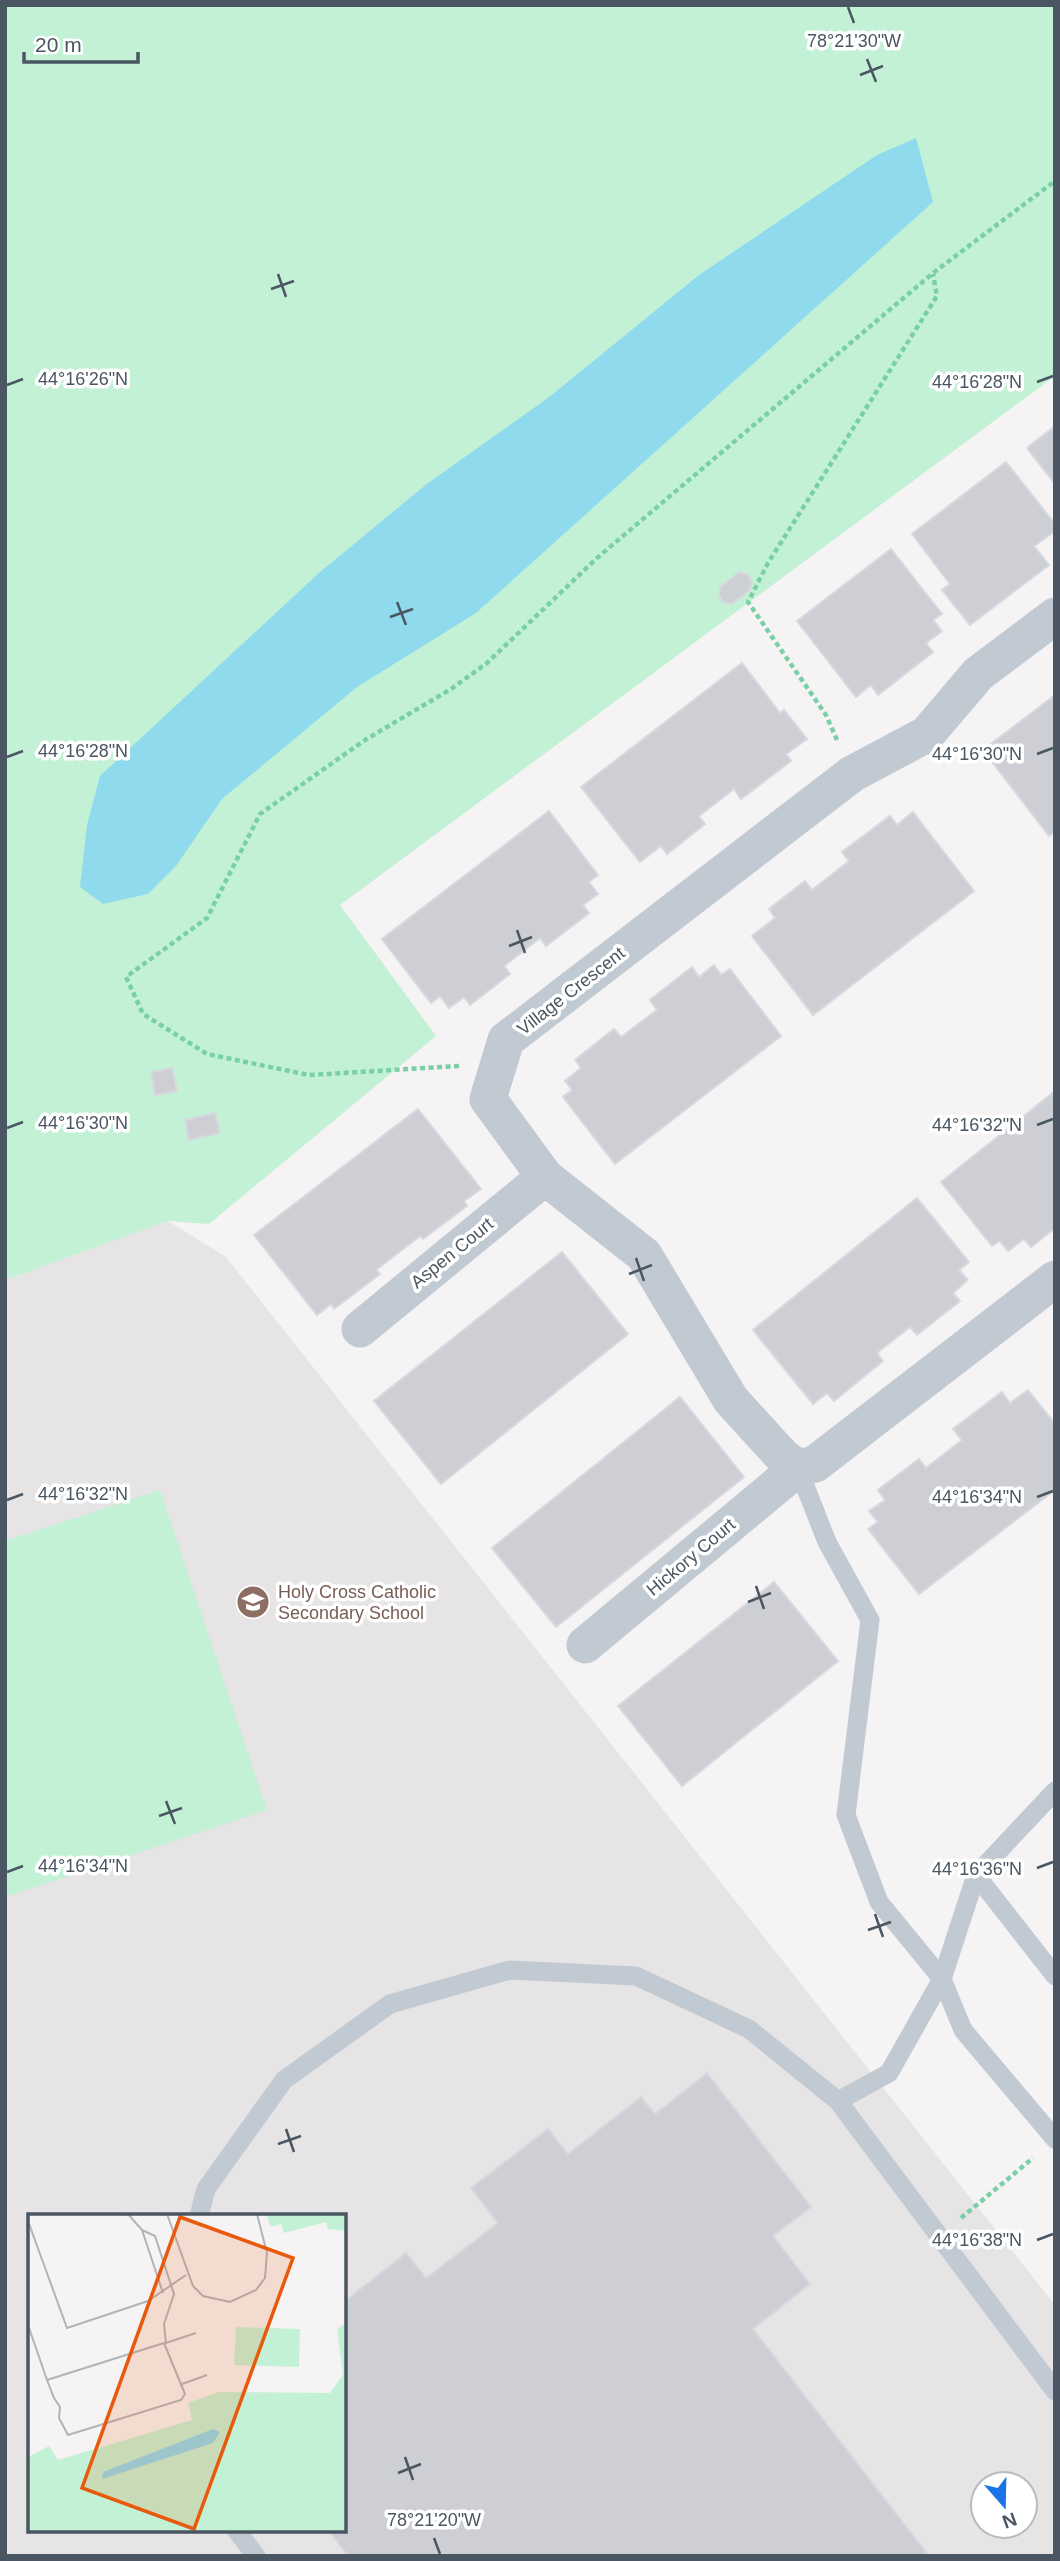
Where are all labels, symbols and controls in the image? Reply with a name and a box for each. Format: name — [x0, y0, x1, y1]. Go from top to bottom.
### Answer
scale bar — [24, 21, 138, 65]
text: 78°21'30"W — [807, 31, 901, 51]
text: 20 m — [35, 33, 82, 56]
text: 44°16'26"N — [38, 369, 128, 389]
text: 44°16'28"N — [932, 372, 1022, 392]
text: 44°16'28"N — [38, 741, 128, 761]
text: 44°16'30"N — [932, 744, 1022, 764]
street label: Village Crescent — [513, 943, 629, 1039]
text: 44°16'30"N — [38, 1113, 128, 1133]
text: 44°16'32"N — [932, 1115, 1022, 1135]
street label: Aspen Court — [407, 1214, 497, 1292]
text: 44°16'32"N — [38, 1484, 128, 1504]
text: 44°16'34"N — [932, 1487, 1022, 1507]
street label: Hickory Court — [643, 1514, 739, 1600]
place label: Holy Cross Catholic Secondary School — [278, 1582, 436, 1623]
school or university icon: Holy Cross Catholic Secondary School — [234, 1583, 272, 1621]
text: 44°16'34"N — [38, 1856, 128, 1876]
text: 44°16'36"N — [932, 1859, 1022, 1879]
inset map — [28, 2214, 346, 2533]
text: 44°16'38"N — [932, 2230, 1022, 2250]
north arrow — [969, 2470, 1039, 2540]
text: N — [1000, 2508, 1020, 2533]
text: 78°21'20"W — [387, 2510, 481, 2530]

